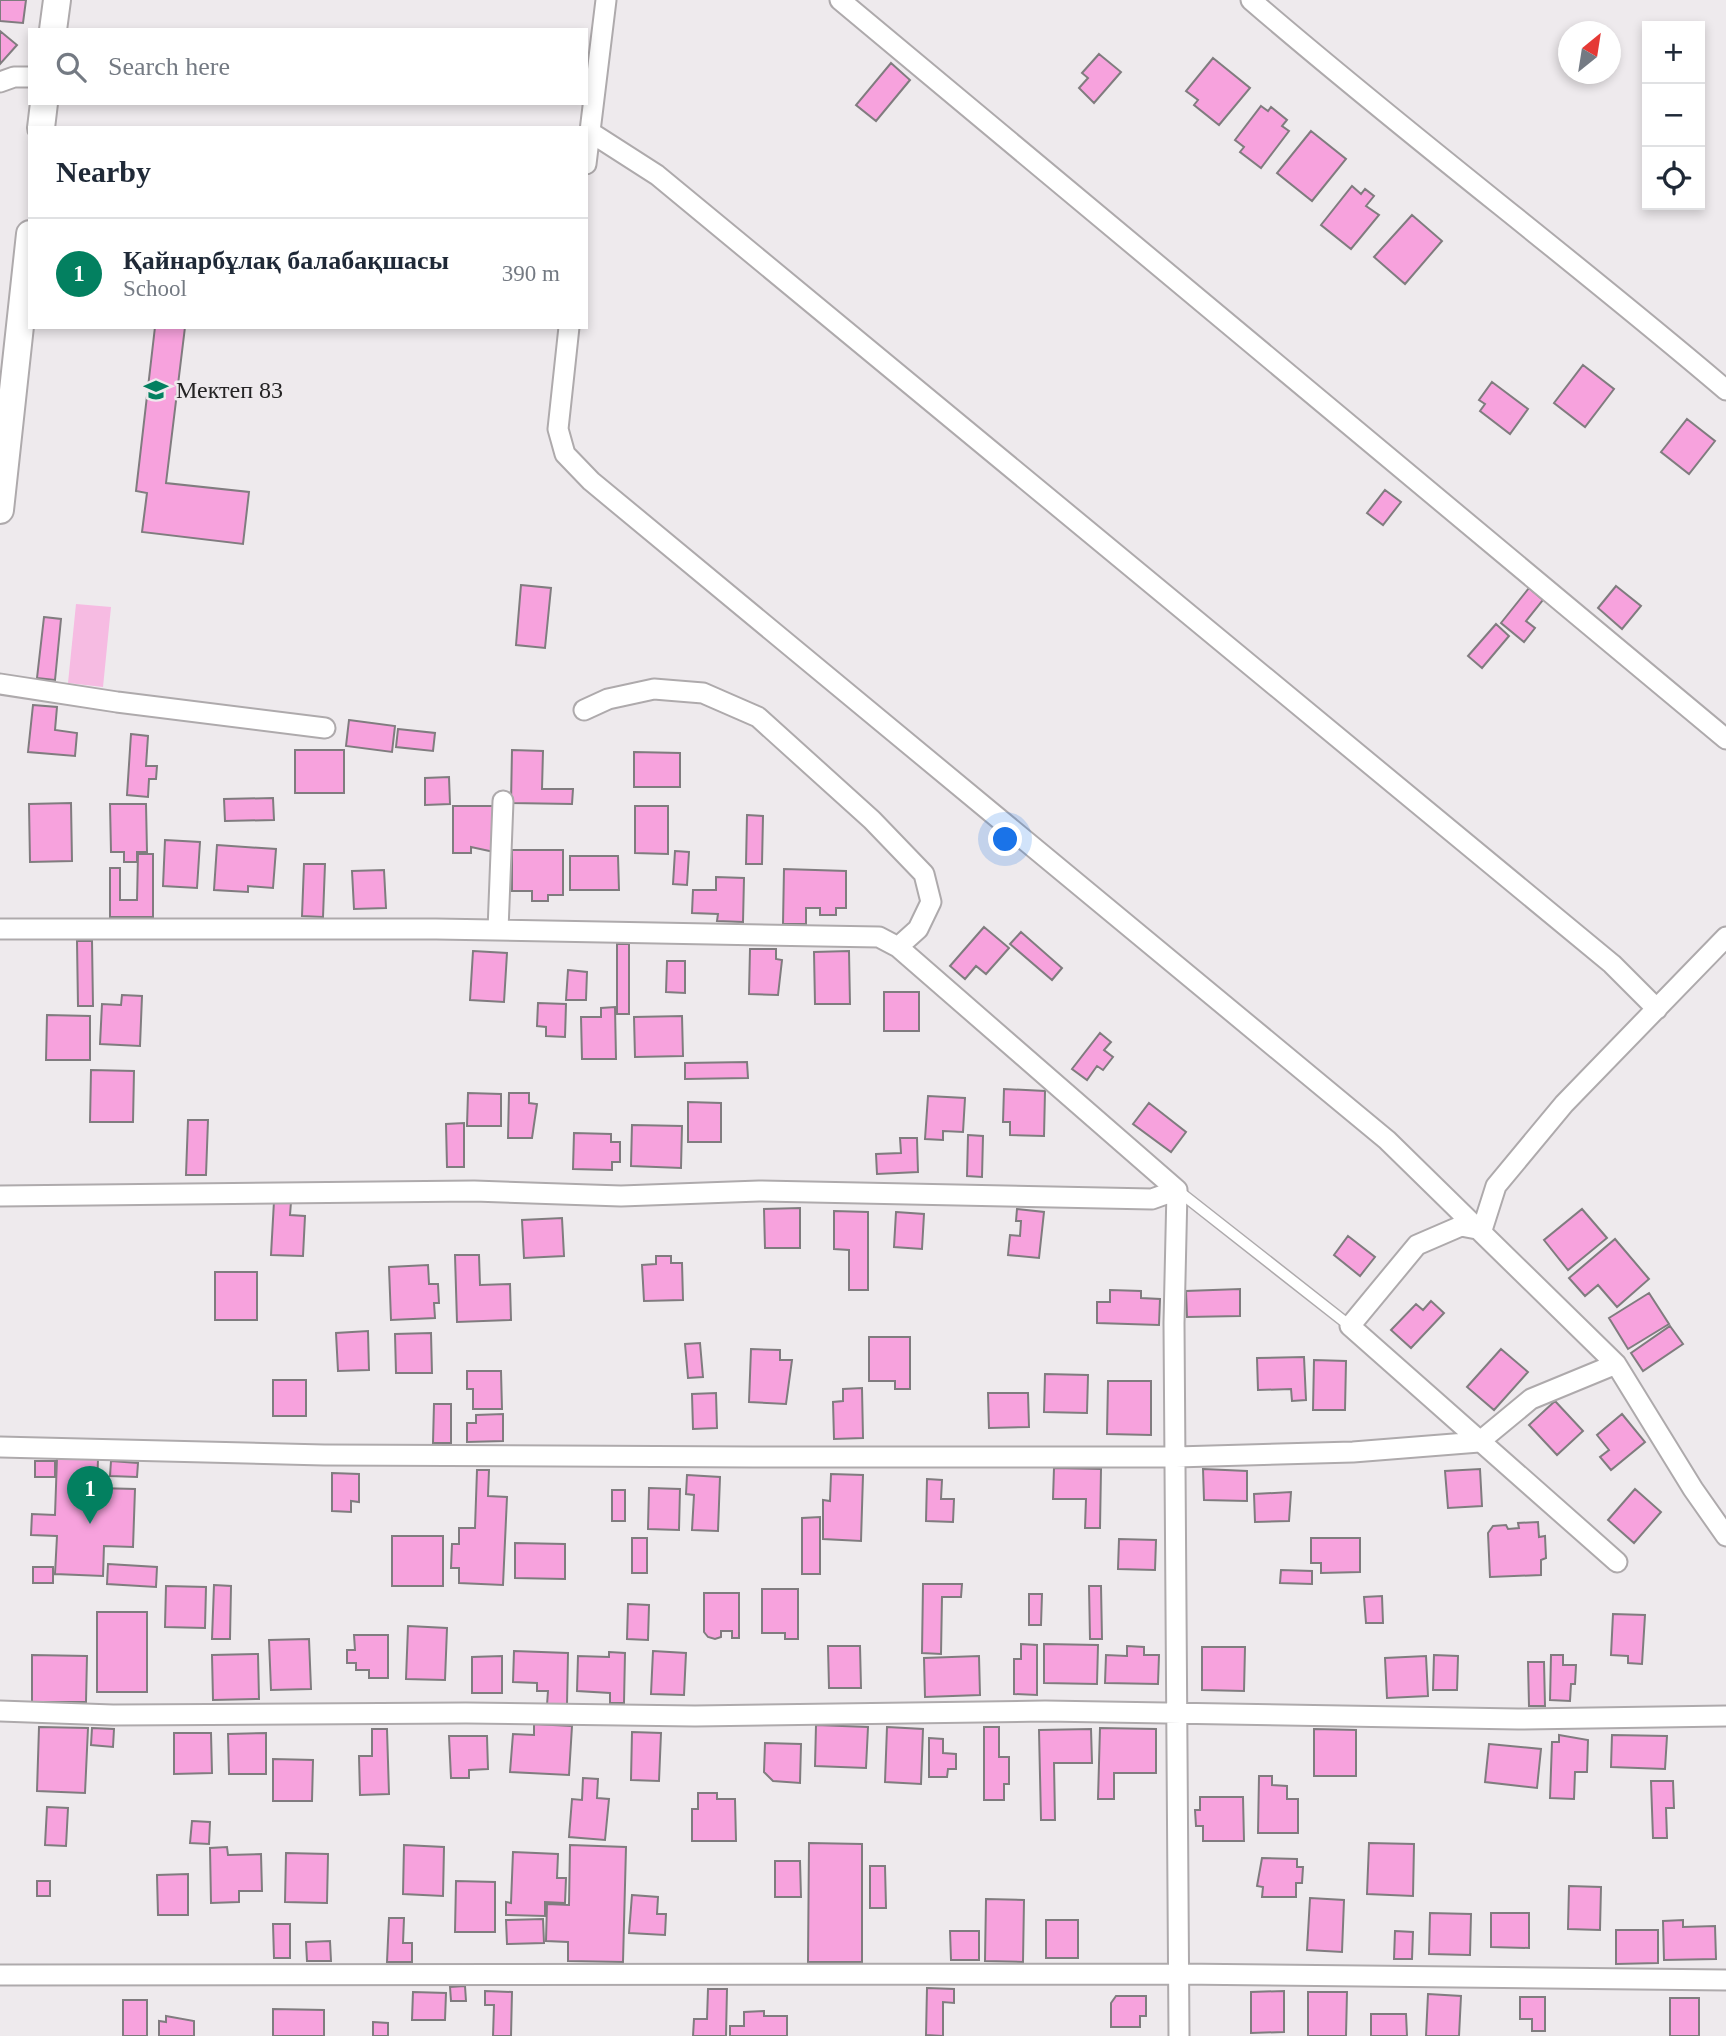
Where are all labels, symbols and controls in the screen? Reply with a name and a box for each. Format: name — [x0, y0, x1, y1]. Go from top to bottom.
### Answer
north arrow — [1558, 21, 1621, 84]
map controls — [1642, 21, 1705, 210]
button: + — [1642, 21, 1705, 84]
search box — [28, 28, 588, 105]
icon: search — [52, 48, 90, 86]
text: Search here — [108, 52, 230, 81]
button: − — [1642, 84, 1705, 147]
button: locate — [1642, 147, 1705, 210]
text: Nearby — [56, 155, 151, 188]
text: Қайнарбұлақ балабақшасы — [123, 246, 449, 275]
text: 1 — [73, 261, 85, 286]
text: 390 m — [502, 261, 560, 286]
text: School — [123, 276, 187, 301]
school or university icon: Мектеп 83 — [142, 376, 170, 404]
place label: Мектеп 83 — [176, 377, 283, 403]
your location — [988, 822, 1022, 856]
pin: 1 — [67, 1466, 113, 1524]

